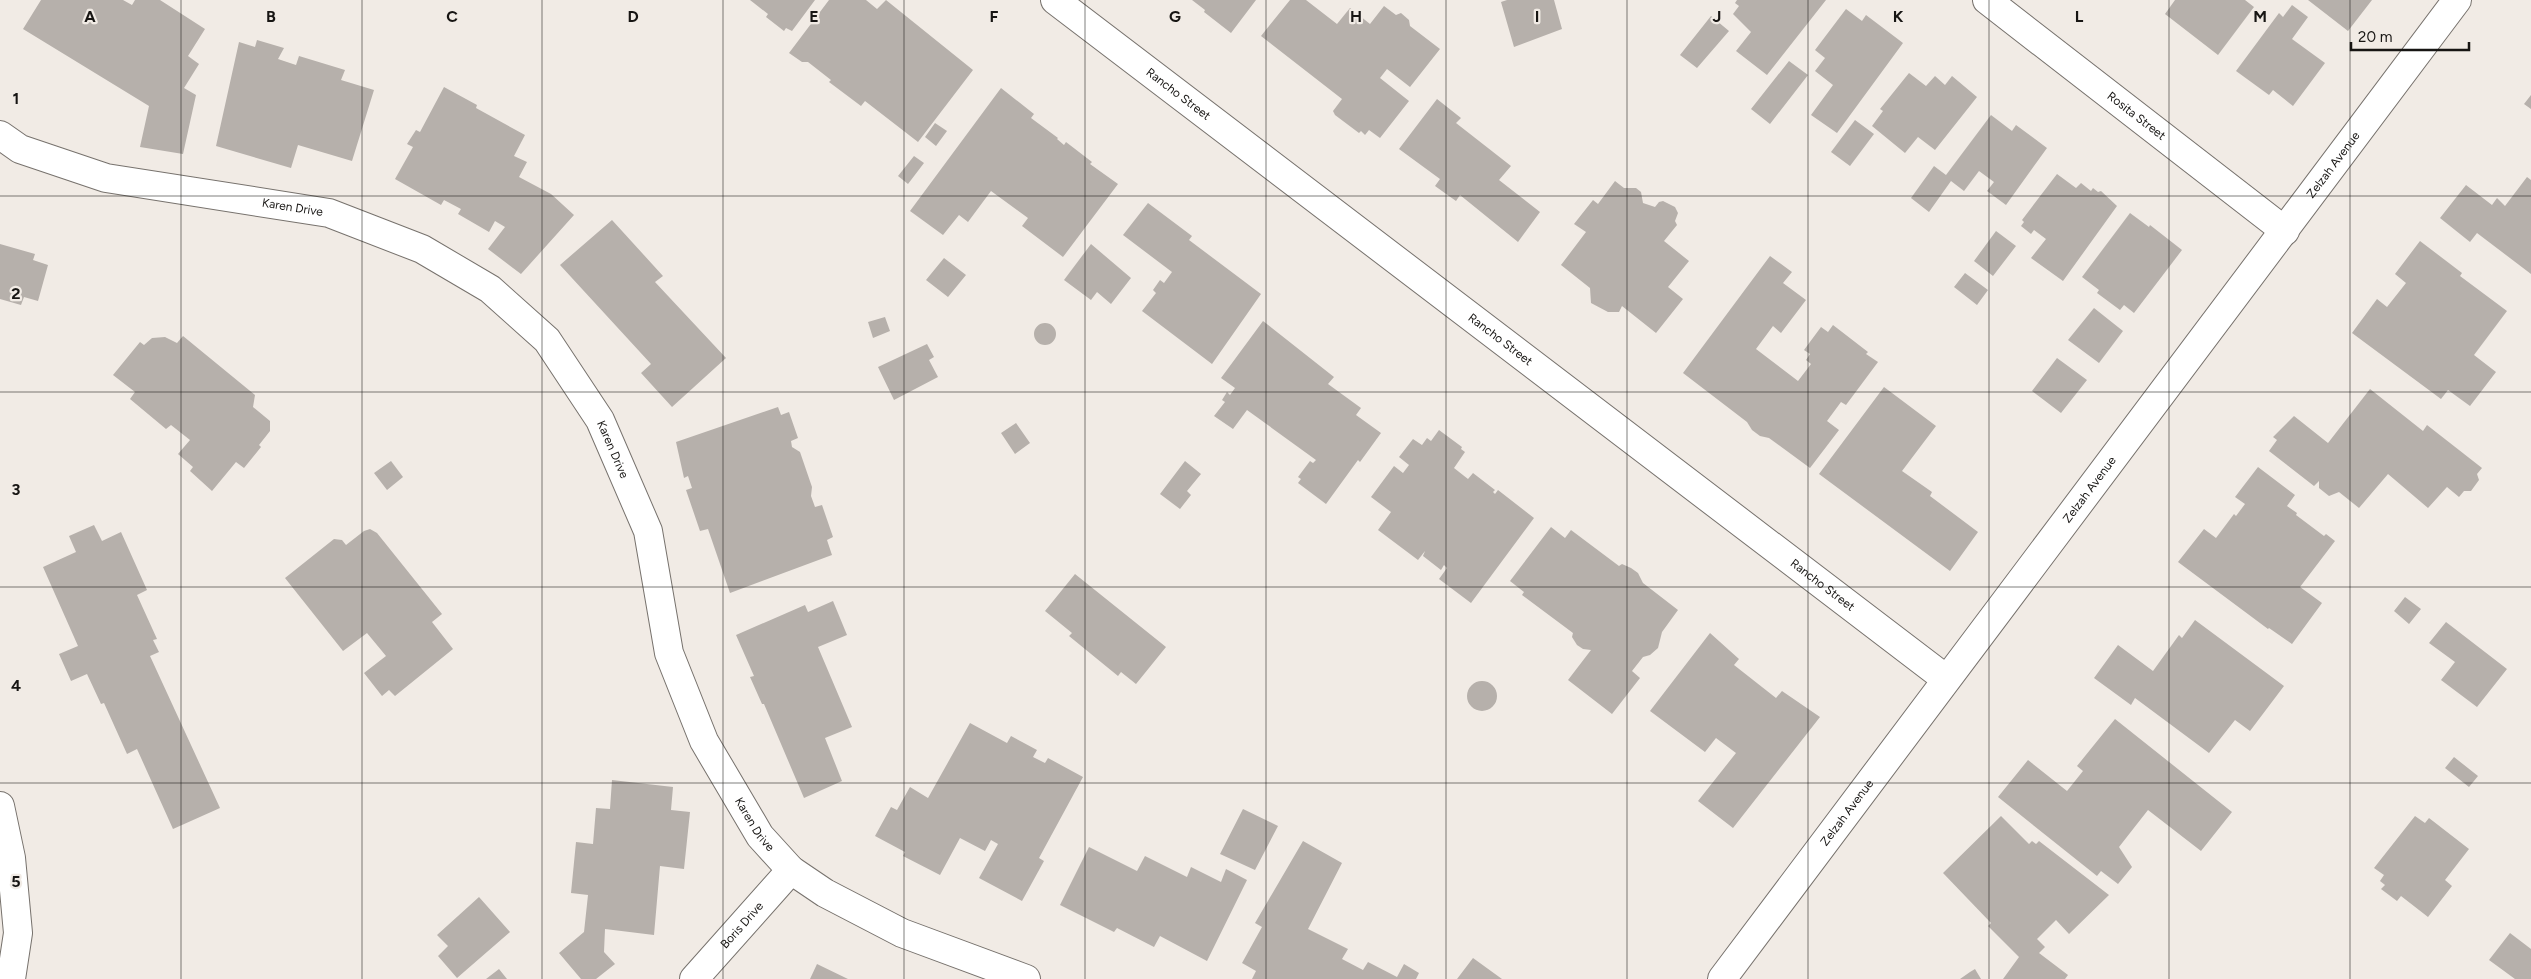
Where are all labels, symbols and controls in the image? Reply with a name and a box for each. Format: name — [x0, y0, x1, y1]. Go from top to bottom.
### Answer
text: A — [84, 7, 96, 26]
text: B — [266, 7, 276, 26]
text: C — [446, 7, 458, 26]
text: D — [627, 7, 639, 26]
text: E — [809, 7, 819, 26]
text: F — [990, 7, 999, 26]
text: G — [1169, 7, 1181, 26]
text: H — [1350, 7, 1362, 26]
text: I — [1535, 7, 1539, 26]
text: J — [1713, 7, 1721, 26]
text: K — [1893, 7, 1904, 26]
text: L — [2075, 7, 2084, 26]
text: M — [2253, 7, 2267, 26]
scale bar — [2351, 20, 2468, 52]
text: 20 m — [2358, 28, 2392, 46]
street label: Rancho Street — [1143, 65, 1214, 123]
text: 1 — [13, 89, 19, 108]
street label: Rosita Street — [2104, 89, 2169, 143]
street label: Zelzah Avenue — [2304, 129, 2363, 201]
street label: Karen Drive — [261, 196, 324, 219]
text: 2 — [11, 284, 21, 303]
street label: Rancho Street — [1465, 310, 1536, 369]
street label: Karen Drive — [594, 418, 632, 481]
street label: Zelzah Avenue — [2060, 453, 2119, 525]
text: 3 — [12, 480, 21, 499]
street label: Rancho Street — [1788, 556, 1858, 614]
text: 4 — [11, 676, 21, 695]
street label: Zelzah Avenue — [1817, 776, 1877, 849]
street label: Karen Drive — [732, 795, 778, 854]
text: 5 — [11, 872, 21, 891]
street label: Boris Drive — [718, 899, 767, 951]

